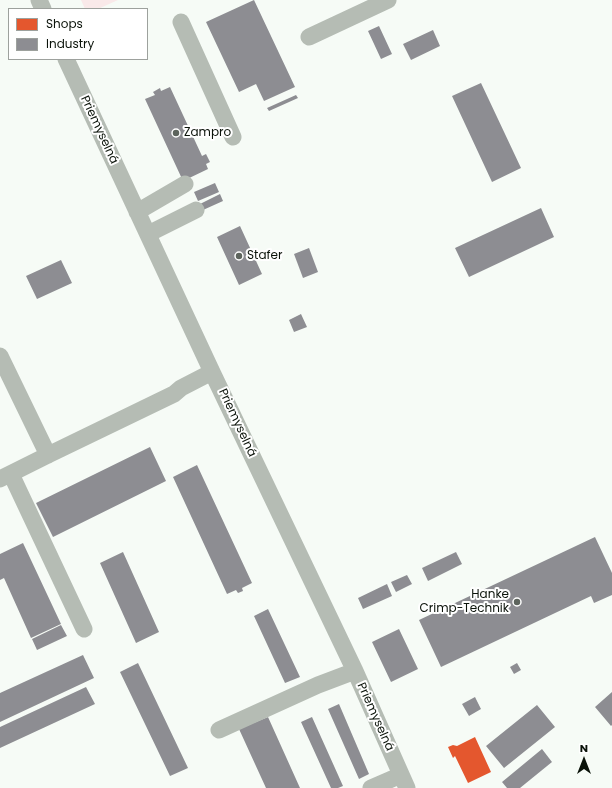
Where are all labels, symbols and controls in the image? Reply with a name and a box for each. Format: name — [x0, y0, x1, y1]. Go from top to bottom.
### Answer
legend — [8, 8, 148, 60]
text: Shops — [46, 15, 83, 32]
text: Industry — [46, 35, 94, 52]
street label: Priemyselná — [77, 94, 121, 166]
place label: Zampro — [184, 126, 231, 140]
marker: Zampro — [171, 128, 181, 138]
place label: Stafer — [247, 249, 282, 263]
marker: Stafer — [234, 251, 244, 261]
street label: Priemyselná — [215, 387, 259, 459]
place label: Hanke Crimp-Technik — [420, 588, 509, 616]
marker: Hanke Crimp-Technik — [512, 597, 522, 607]
street label: Priemyselná — [353, 681, 397, 753]
north arrow — [564, 740, 604, 780]
text: N — [580, 740, 588, 756]

